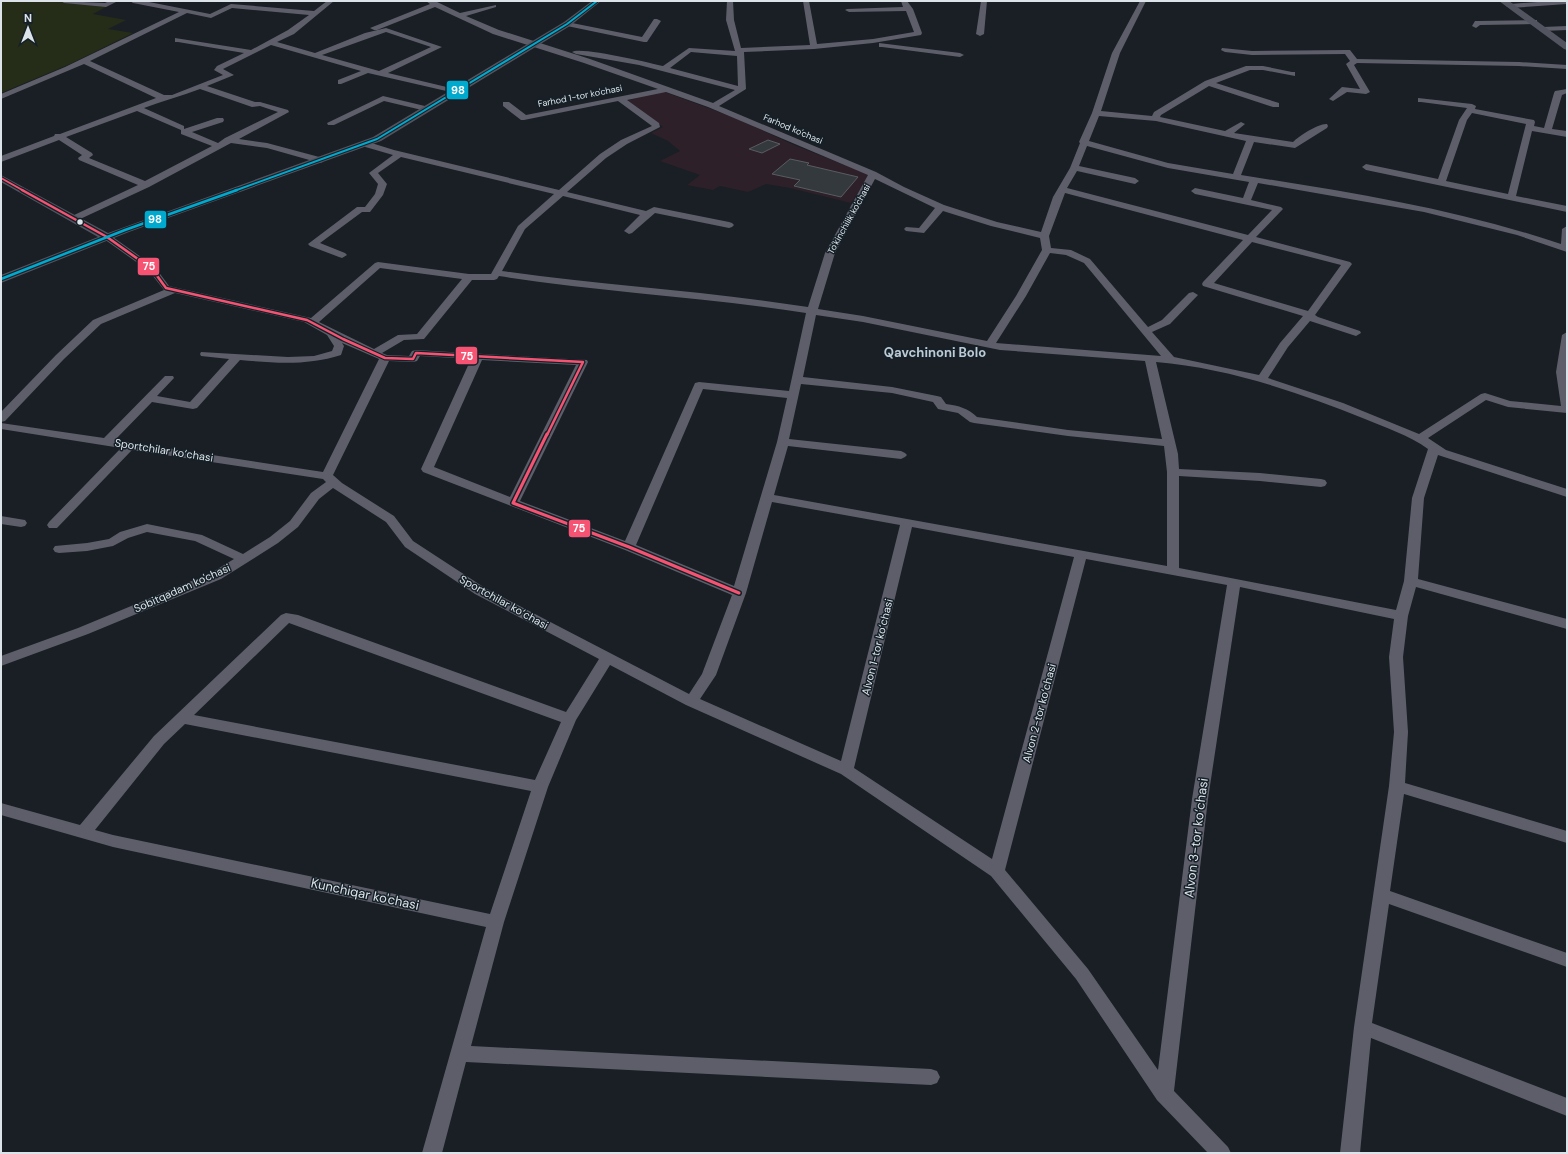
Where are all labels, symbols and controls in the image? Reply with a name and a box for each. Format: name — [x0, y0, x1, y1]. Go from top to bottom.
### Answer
north arrow — [8, 8, 48, 48]
text: N — [24, 11, 32, 25]
line badge: 98 — [446, 80, 469, 100]
street label: Farhod 1-tor ko'chasi — [537, 82, 623, 110]
text: 98 — [451, 83, 465, 97]
street label: Farhod ko'chasi — [761, 111, 825, 147]
street label: To'kinchilik ko'chasi — [825, 182, 873, 256]
line badge: 98 — [144, 210, 167, 229]
text: 98 — [148, 212, 162, 226]
unlabelled marker — [75, 217, 85, 227]
line badge: 75 — [137, 257, 160, 276]
text: 75 — [143, 259, 155, 273]
district label: Qavchinoni Bolo — [884, 344, 986, 361]
line badge: 75 — [455, 346, 478, 365]
text: 75 — [461, 349, 473, 363]
street label: Sportchilar ko‘chasi — [114, 435, 214, 465]
line badge: 75 — [568, 519, 591, 538]
text: 75 — [573, 521, 585, 535]
street label: Sobitqadam ko'chasi — [132, 560, 232, 616]
street label: Sportchilar ko‘chasi — [457, 572, 551, 632]
street label: Alvon 1-tor ko‘chasi — [858, 597, 896, 697]
street label: Alvon 2-tor ko‘chasi — [1019, 662, 1059, 764]
street label: Alvon 3-tor ko‘chasi — [1180, 777, 1212, 899]
street label: Kunchiqar ko'chasi — [309, 874, 421, 914]

